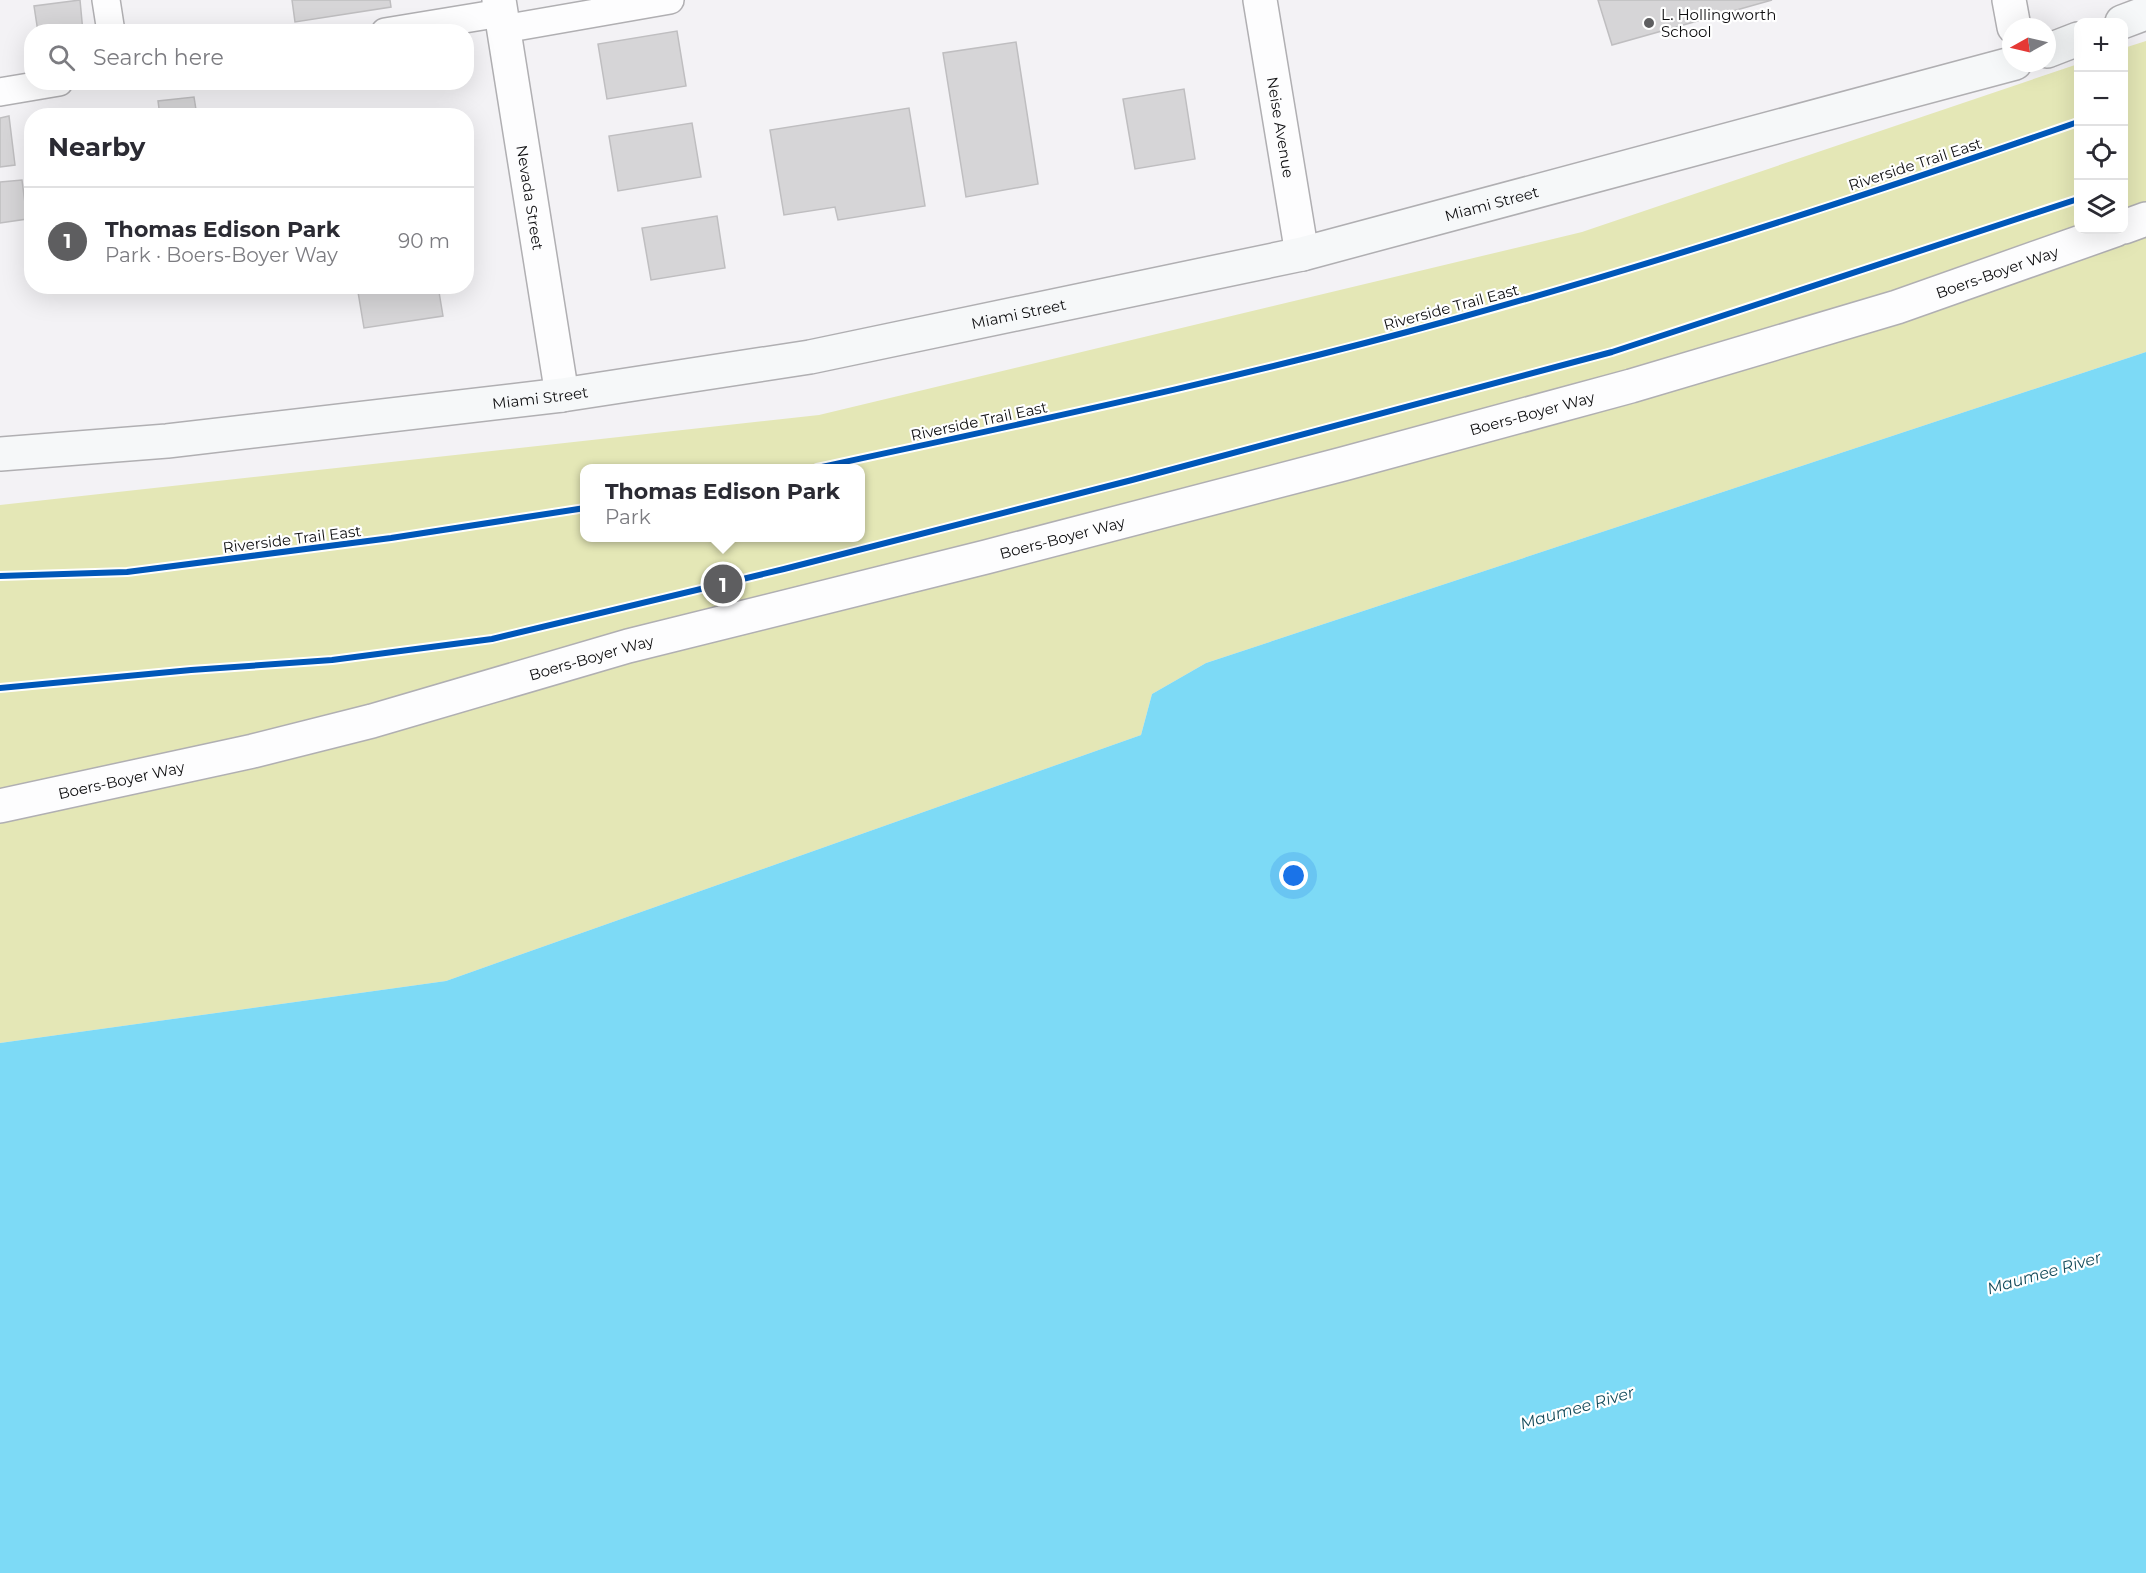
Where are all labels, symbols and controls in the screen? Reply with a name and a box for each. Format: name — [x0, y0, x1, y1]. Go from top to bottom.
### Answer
place label: L. Hollingworth School — [1661, 5, 1776, 41]
marker: L. Hollingworth School — [1642, 16, 1656, 30]
north arrow — [2002, 18, 2056, 72]
map controls — [2074, 18, 2128, 234]
button: + — [2074, 18, 2128, 72]
search box — [24, 24, 474, 90]
icon: search — [45, 41, 78, 74]
text: Search here — [93, 44, 224, 71]
button: − — [2074, 72, 2128, 126]
street label: Neise Avenue — [1263, 75, 1299, 179]
button: locate — [2074, 126, 2128, 180]
text: Nearby — [48, 131, 145, 163]
street label: Riverside Trail East — [1846, 133, 1984, 195]
street label: Nevada Street — [513, 144, 548, 251]
button: layers — [2074, 180, 2128, 234]
street label: Miami Street — [1443, 182, 1541, 225]
text: Thomas Edison Park — [105, 216, 340, 243]
text: 1 — [64, 229, 71, 253]
text: 90 m — [398, 229, 450, 253]
street label: Boers-Boyer Way — [1933, 241, 2062, 302]
text: Park · Boers-Boyer Way — [105, 243, 338, 267]
street label: Riverside Trail East — [1381, 280, 1521, 334]
street label: Miami Street — [969, 294, 1068, 333]
street label: Miami Street — [491, 382, 589, 413]
street label: Boers-Boyer Way — [1467, 387, 1597, 439]
street label: Riverside Trail East — [909, 397, 1049, 445]
popup — [580, 464, 865, 542]
text: Thomas Edison Park — [605, 478, 840, 505]
text: Park — [605, 505, 651, 529]
street label: Boers-Boyer Way — [997, 512, 1128, 563]
street label: Riverside Trail East — [222, 521, 362, 557]
pin: 1 — [704, 562, 742, 606]
street label: Boers-Boyer Way — [527, 630, 656, 684]
street label: Boers-Boyer Way — [56, 757, 187, 803]
your location — [1279, 861, 1308, 890]
water label: Maumee River — [1985, 1247, 2104, 1298]
water label: Maumee River — [1518, 1382, 1637, 1433]

